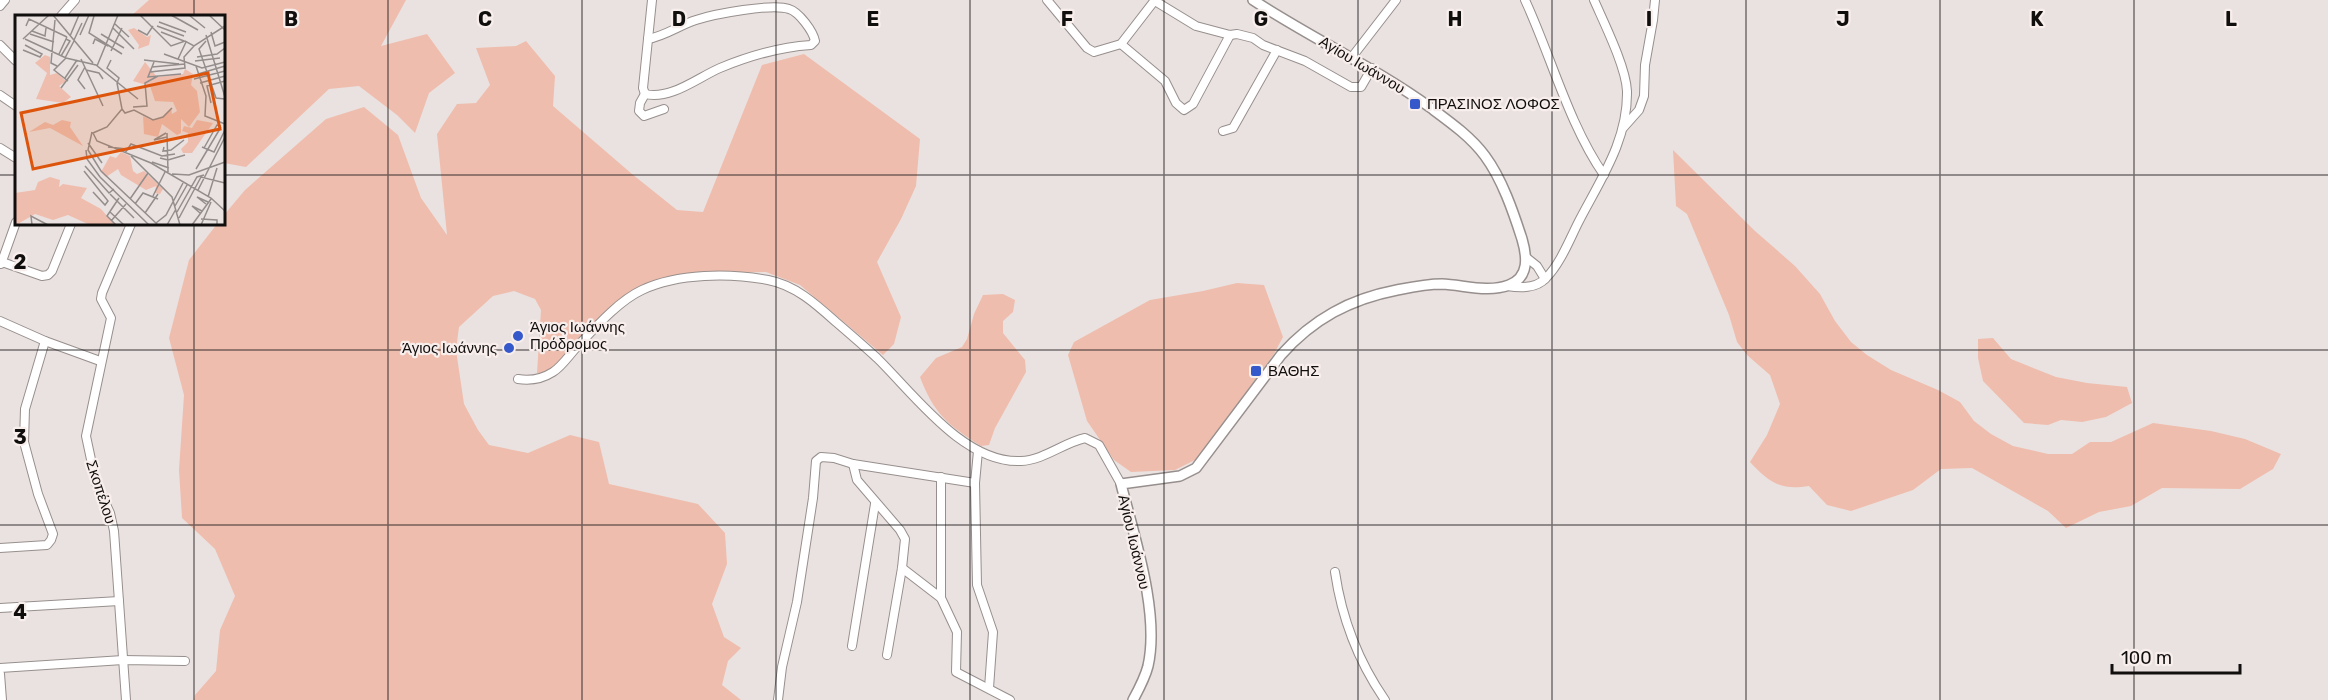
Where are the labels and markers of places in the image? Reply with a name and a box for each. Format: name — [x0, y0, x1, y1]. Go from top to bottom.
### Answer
place label: ΠΡΑΣΙΝΟΣ ΛΟΦΟΣ — [1427, 95, 1560, 113]
marker: ΠΡΑΣΙΝΟΣ ΛΟΦΟΣ — [1408, 97, 1422, 111]
place label: Άγιος Ιωάννης Πρόδρομος — [530, 318, 625, 353]
marker: Άγιος Ιωάννης Πρόδρομος — [511, 329, 525, 343]
place label: Άγιος Ιωάννης — [402, 339, 497, 357]
marker: Άγιος Ιωάννης — [502, 341, 516, 355]
place label: ΒΑΘΗΣ — [1268, 362, 1319, 380]
marker: ΒΑΘΗΣ — [1249, 364, 1263, 378]

